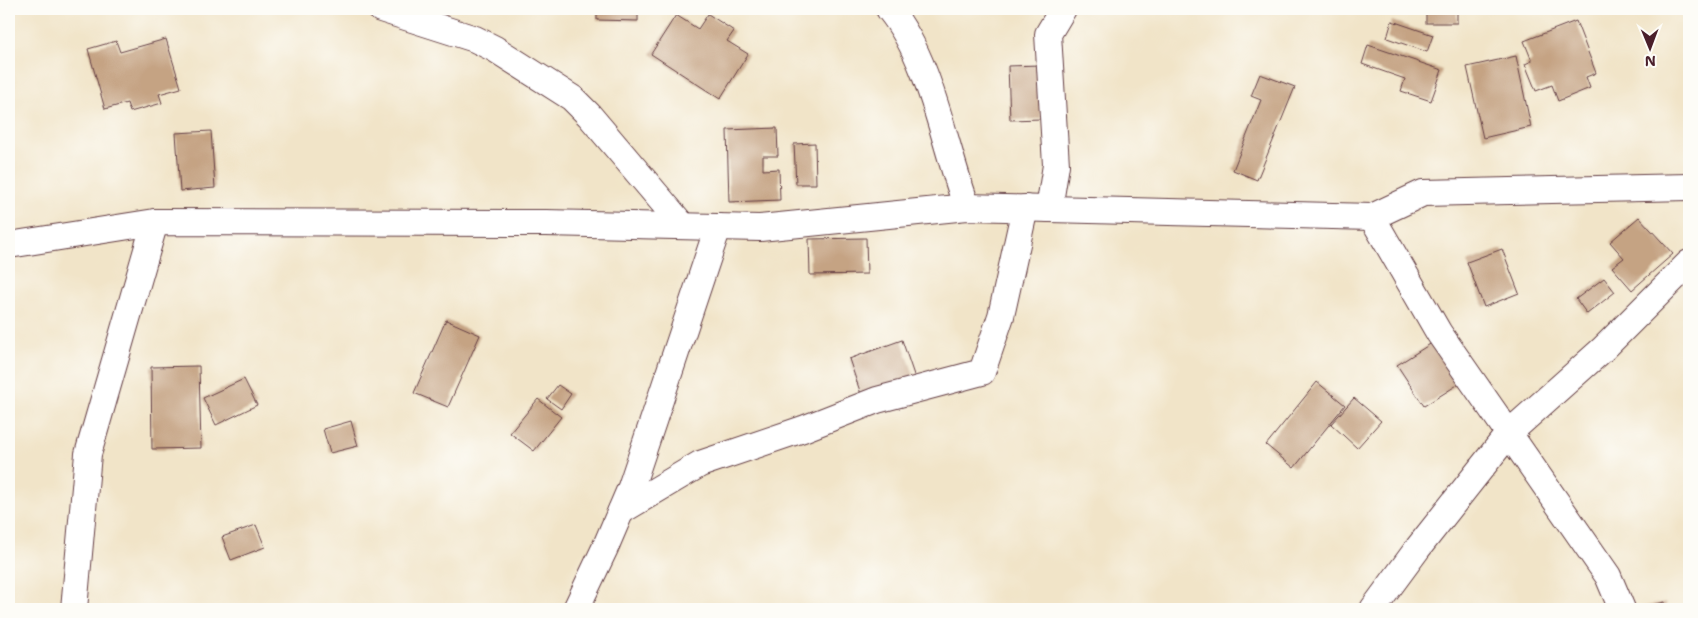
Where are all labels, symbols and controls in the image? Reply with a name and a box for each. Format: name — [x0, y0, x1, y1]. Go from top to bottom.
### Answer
north arrow — [1626, 22, 1676, 72]
text: N — [1645, 52, 1656, 70]

